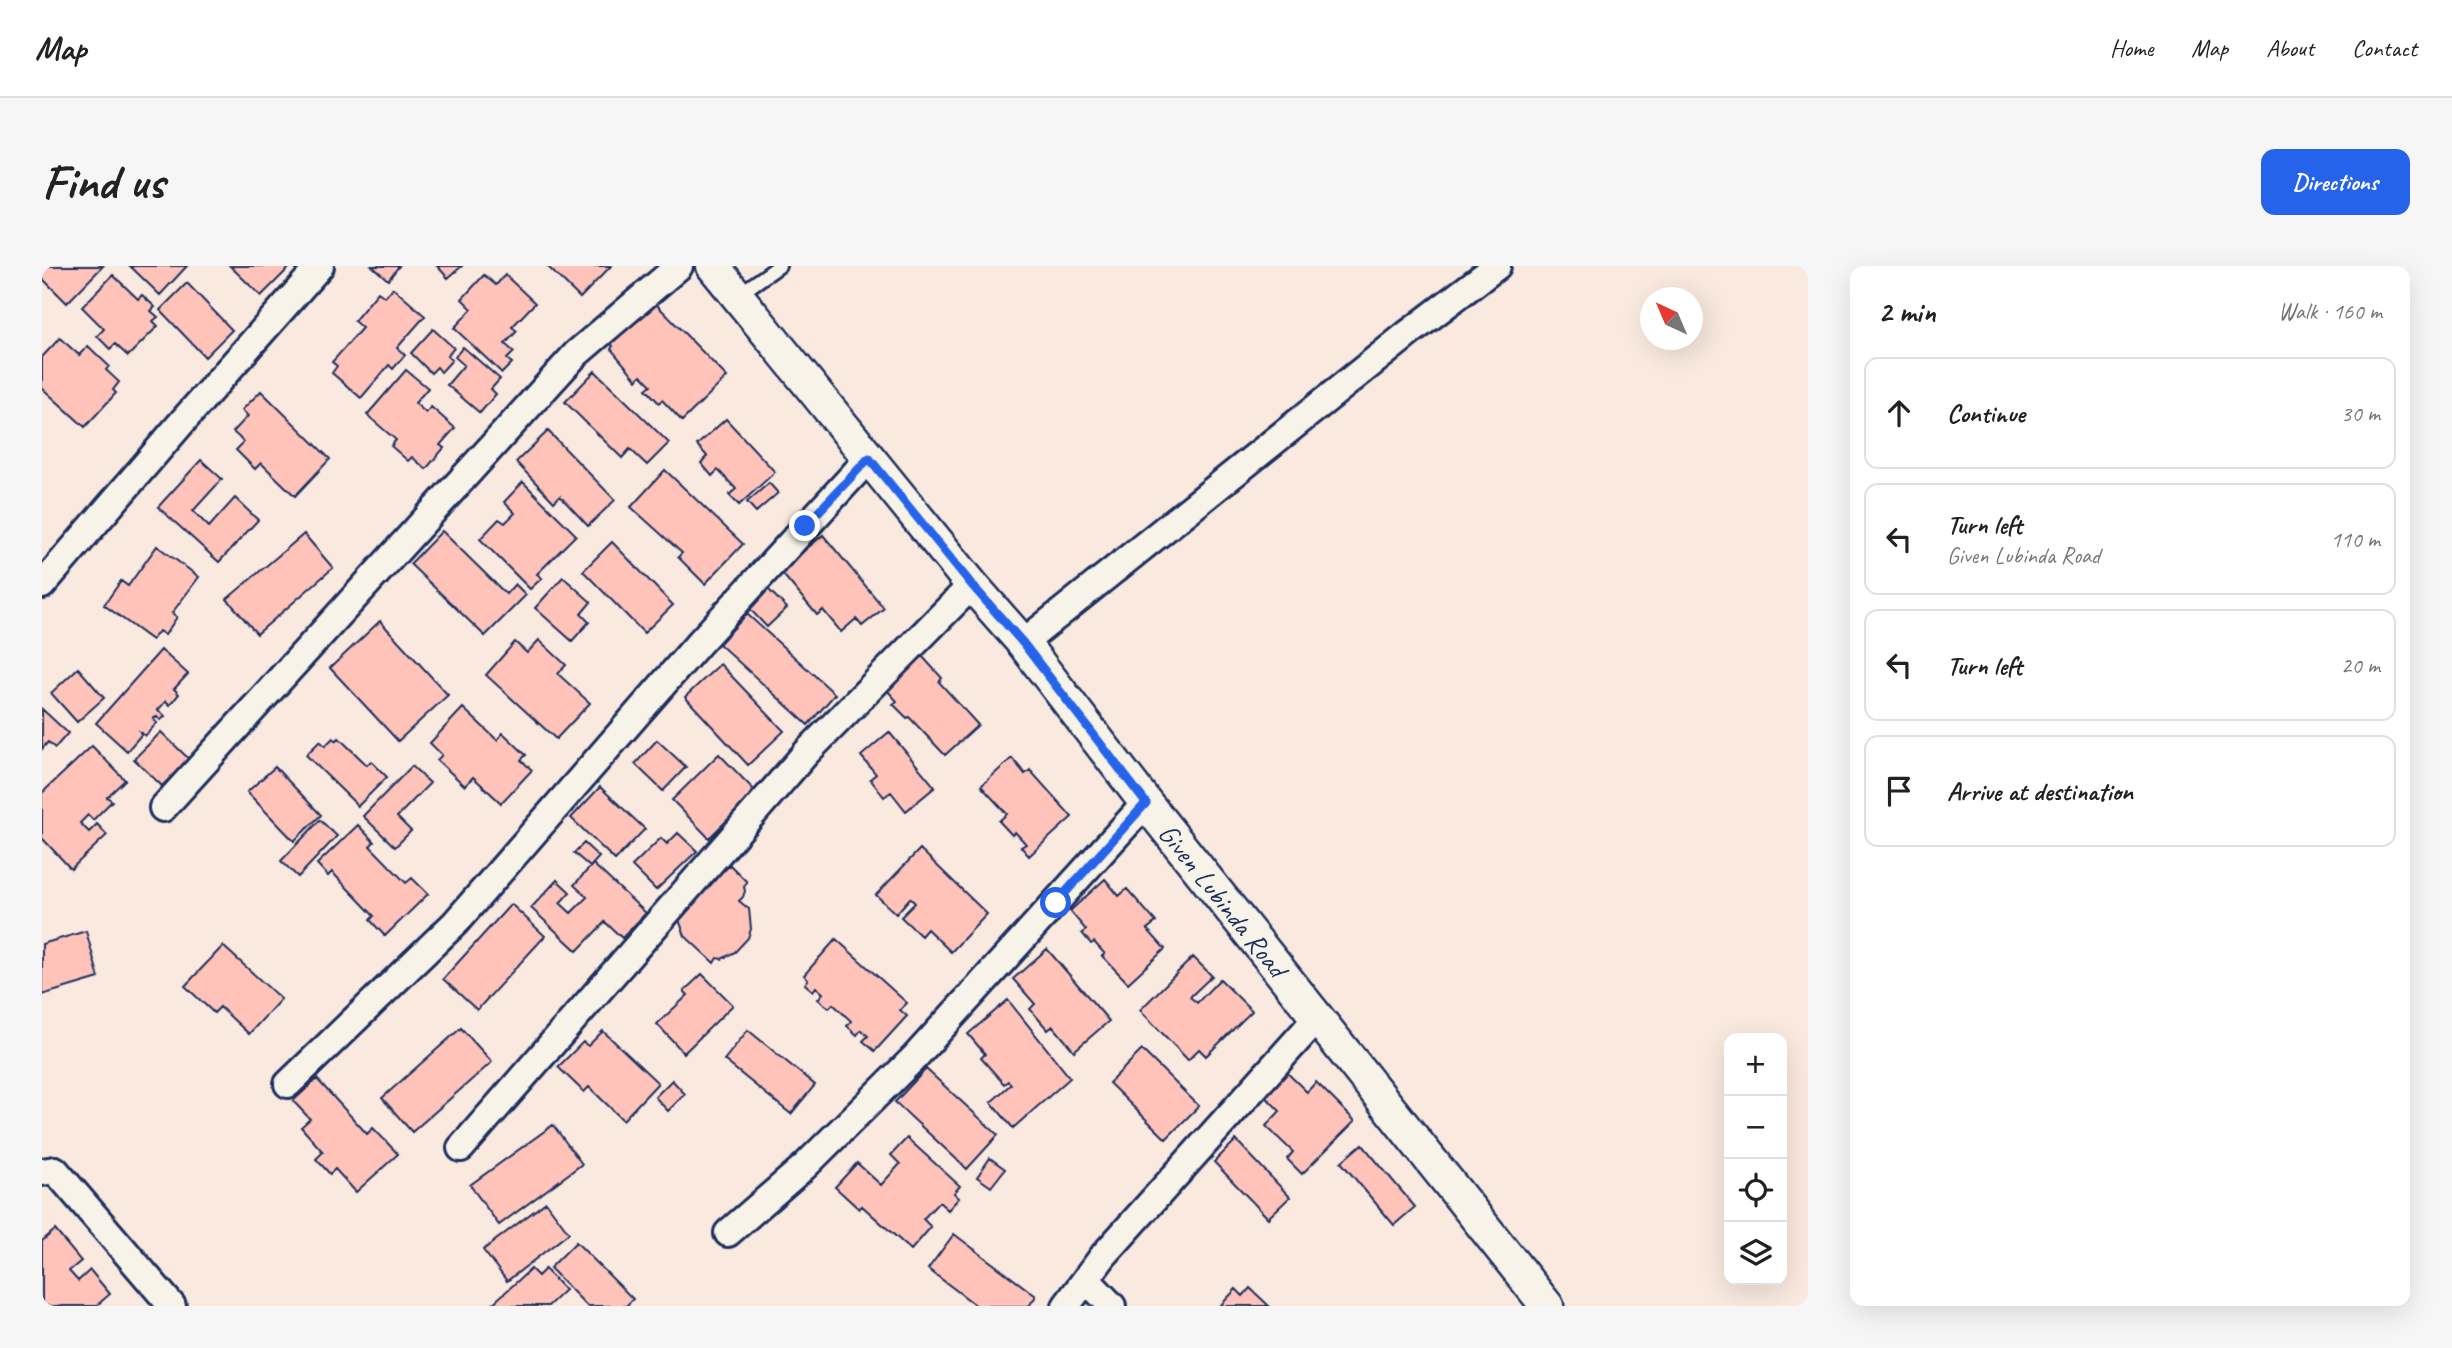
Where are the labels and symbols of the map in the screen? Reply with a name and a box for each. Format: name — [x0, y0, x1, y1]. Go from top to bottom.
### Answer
north arrow — [1640, 287, 1703, 350]
route end — [789, 510, 820, 541]
street label: Given Lubinda Road — [1152, 816, 1298, 987]
route start — [1040, 887, 1071, 918]

